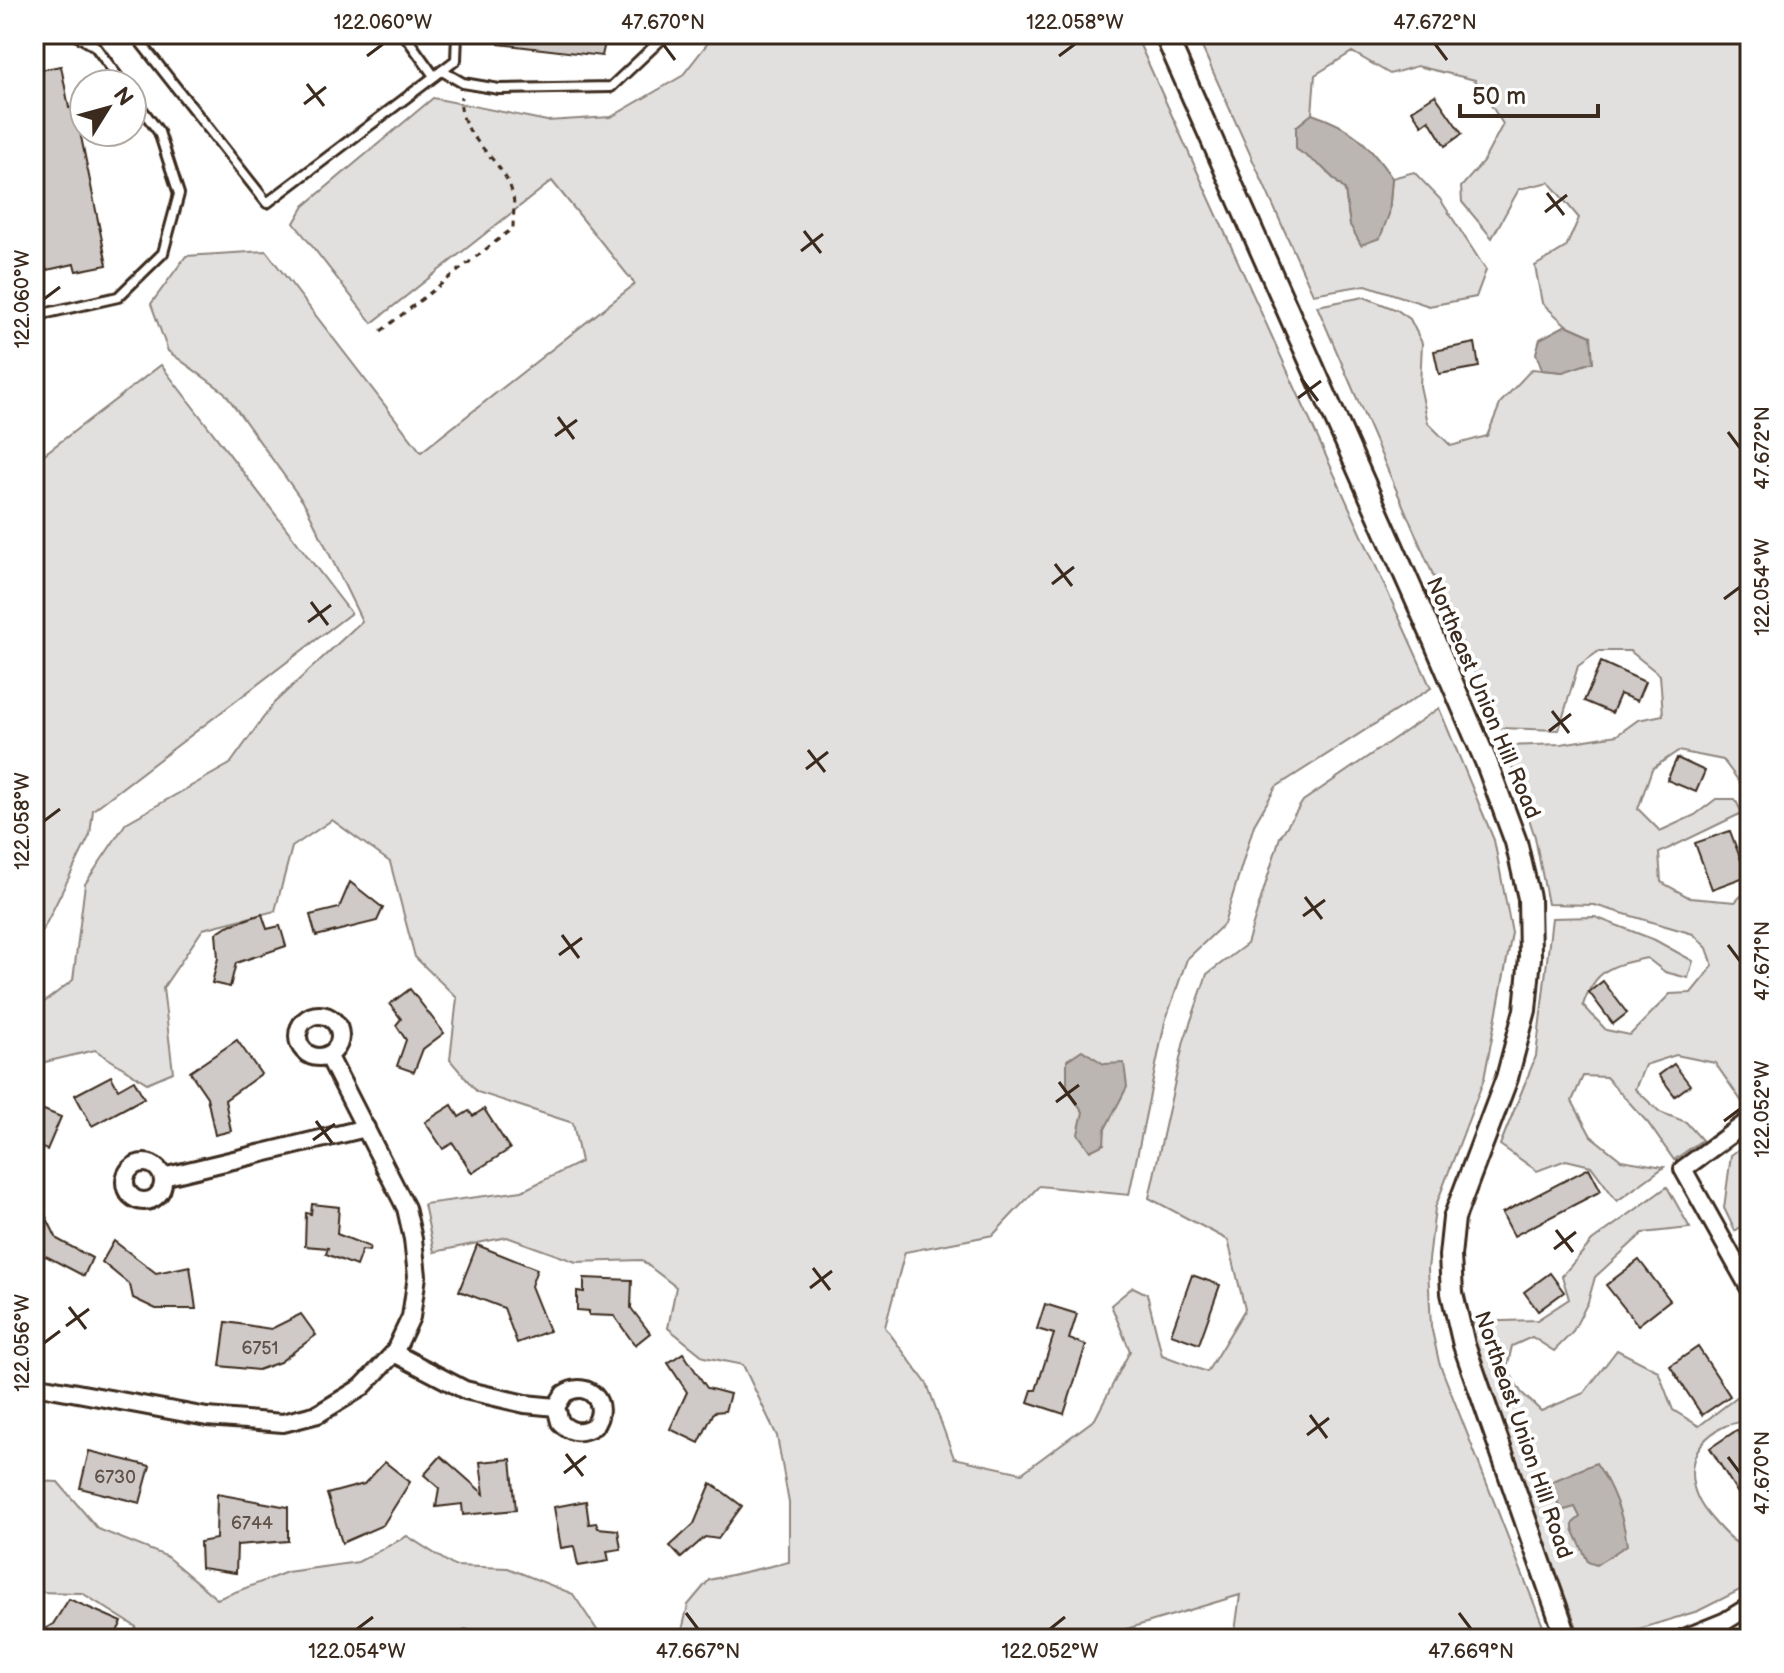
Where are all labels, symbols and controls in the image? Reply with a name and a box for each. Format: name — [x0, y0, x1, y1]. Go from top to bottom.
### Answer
text: 122.060°W — [334, 11, 432, 35]
text: 47.670°N — [621, 11, 705, 35]
text: 122.058°W — [1026, 11, 1124, 35]
text: 47.672°N — [1393, 11, 1477, 35]
north arrow — [68, 68, 148, 148]
scale bar — [1460, 68, 1598, 118]
text: N — [107, 82, 139, 112]
text: 50 m — [1472, 82, 1526, 111]
text: 122.060°W — [11, 250, 35, 348]
text: 47.672°N — [1751, 406, 1775, 490]
text: 122.054°W — [1751, 538, 1775, 636]
street label: Northeast Union Hill Road — [1420, 573, 1546, 823]
text: 122.058°W — [11, 772, 35, 870]
text: 47.671°N — [1751, 921, 1775, 1001]
text: 122.052°W — [1751, 1060, 1775, 1158]
text: 122.056°W — [11, 1294, 35, 1392]
street label: Northeast Union Hill Road — [1468, 1308, 1578, 1562]
house number: 6751 — [241, 1338, 279, 1359]
text: 47.670°N — [1751, 1431, 1775, 1515]
house number: 6730 — [94, 1467, 136, 1488]
house number: 6744 — [231, 1513, 273, 1534]
text: 122.054°W — [308, 1640, 406, 1664]
text: 47.667°N — [656, 1640, 740, 1664]
text: 122.052°W — [1001, 1640, 1099, 1664]
text: 47.669°N — [1428, 1640, 1514, 1664]

